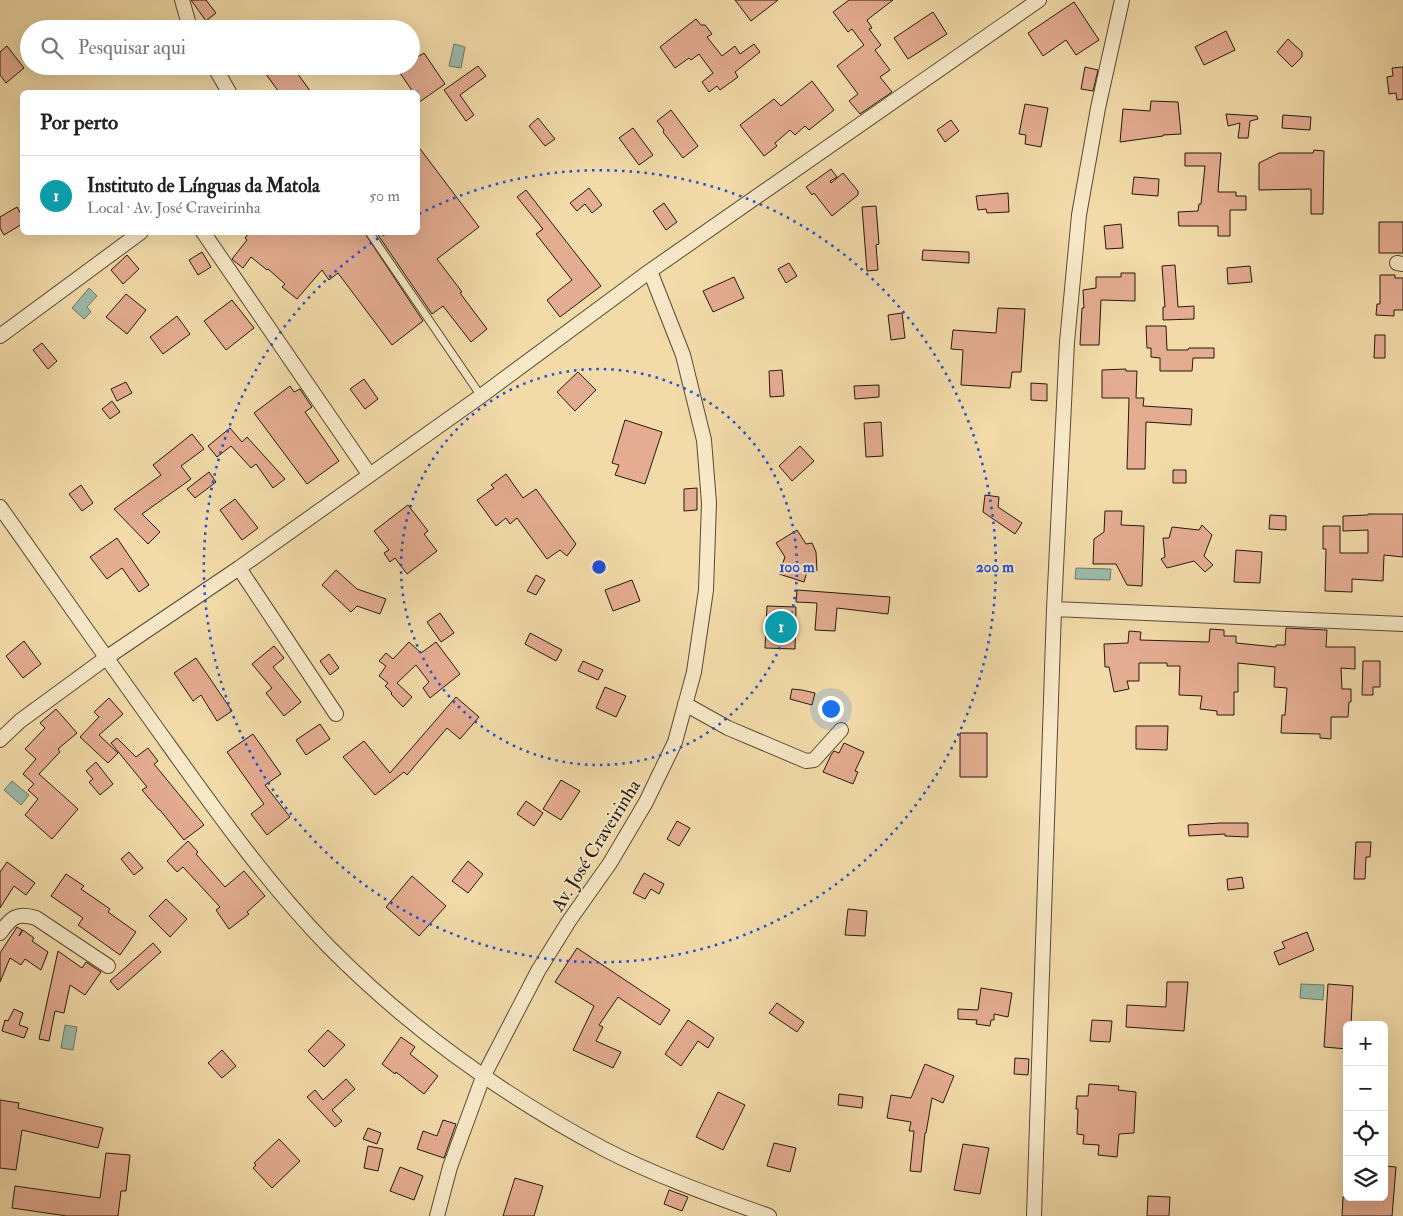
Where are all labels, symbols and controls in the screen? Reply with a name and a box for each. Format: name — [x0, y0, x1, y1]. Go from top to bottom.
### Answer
search box — [20, 20, 420, 75]
icon: search — [38, 34, 66, 62]
text: Pesquisar aqui — [78, 36, 186, 60]
text: Por perto — [40, 109, 118, 136]
text: Instituto de Línguas da Matola — [87, 174, 320, 198]
text: 1 — [53, 186, 59, 206]
text: 50 m — [369, 186, 400, 206]
text: Local · Av. José Craveirinha — [87, 198, 260, 218]
centre of rings — [590, 558, 608, 576]
text: 100 m — [779, 558, 815, 577]
text: 200 m — [976, 558, 1014, 577]
pin: 1 — [765, 608, 797, 646]
your location — [818, 696, 844, 722]
street label: Av. José Craveirinha — [545, 775, 646, 917]
map controls — [1343, 1021, 1388, 1201]
button: + — [1343, 1021, 1388, 1066]
button: − — [1343, 1066, 1388, 1111]
button: locate — [1343, 1111, 1388, 1156]
button: layers — [1343, 1156, 1388, 1201]

